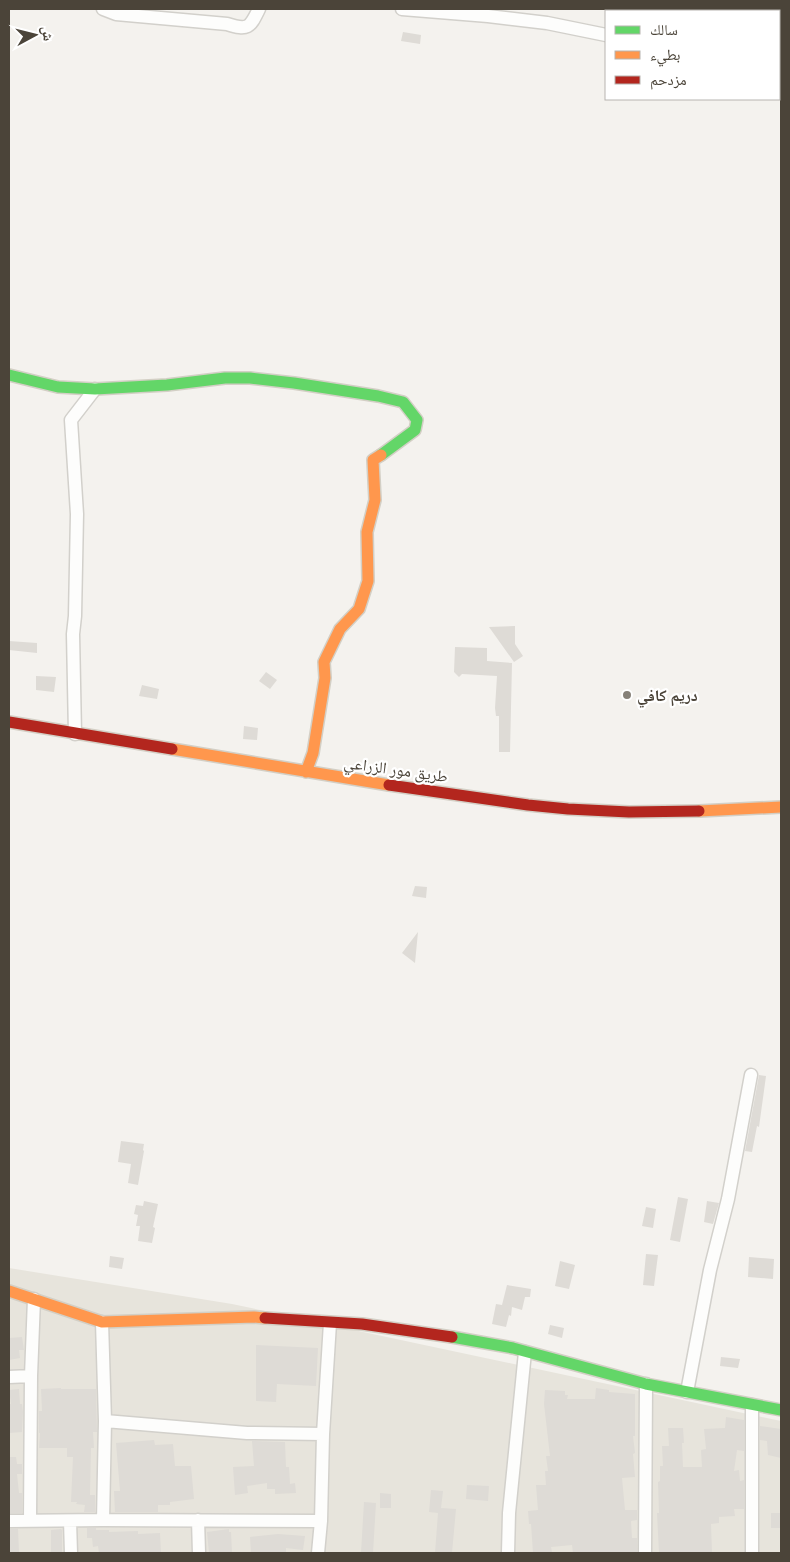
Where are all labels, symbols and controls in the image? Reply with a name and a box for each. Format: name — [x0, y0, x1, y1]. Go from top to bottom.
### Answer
north arrow — [10, 10, 60, 60]
legend — [605, 10, 780, 100]
text: سالك — [650, 21, 678, 39]
text: ش — [38, 25, 57, 42]
text: بطيء — [650, 46, 680, 67]
text: مزدحم — [650, 71, 687, 90]
place label: دريم كافي — [637, 686, 698, 708]
marker: دريم كافي — [621, 689, 633, 701]
street label: طريق مور الزراعي — [342, 753, 449, 789]

